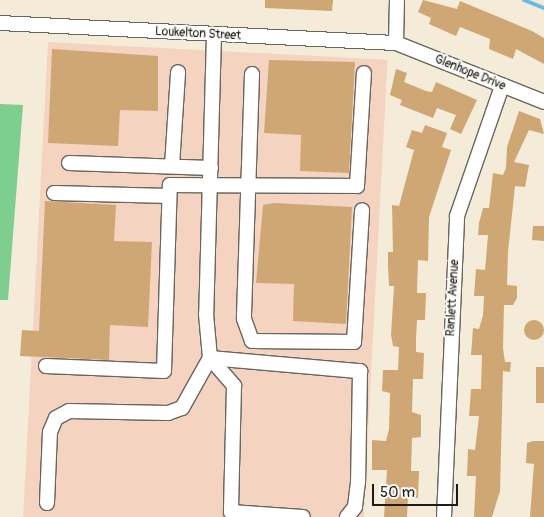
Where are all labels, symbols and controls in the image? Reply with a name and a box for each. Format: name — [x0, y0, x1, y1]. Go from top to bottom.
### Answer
street label: Loukelton Street — [155, 25, 241, 43]
street label: Glenhope Drive — [432, 52, 508, 94]
street label: Ranlett Avenue — [444, 259, 462, 337]
scale bar — [374, 474, 460, 506]
text: 50 m — [380, 483, 415, 502]

